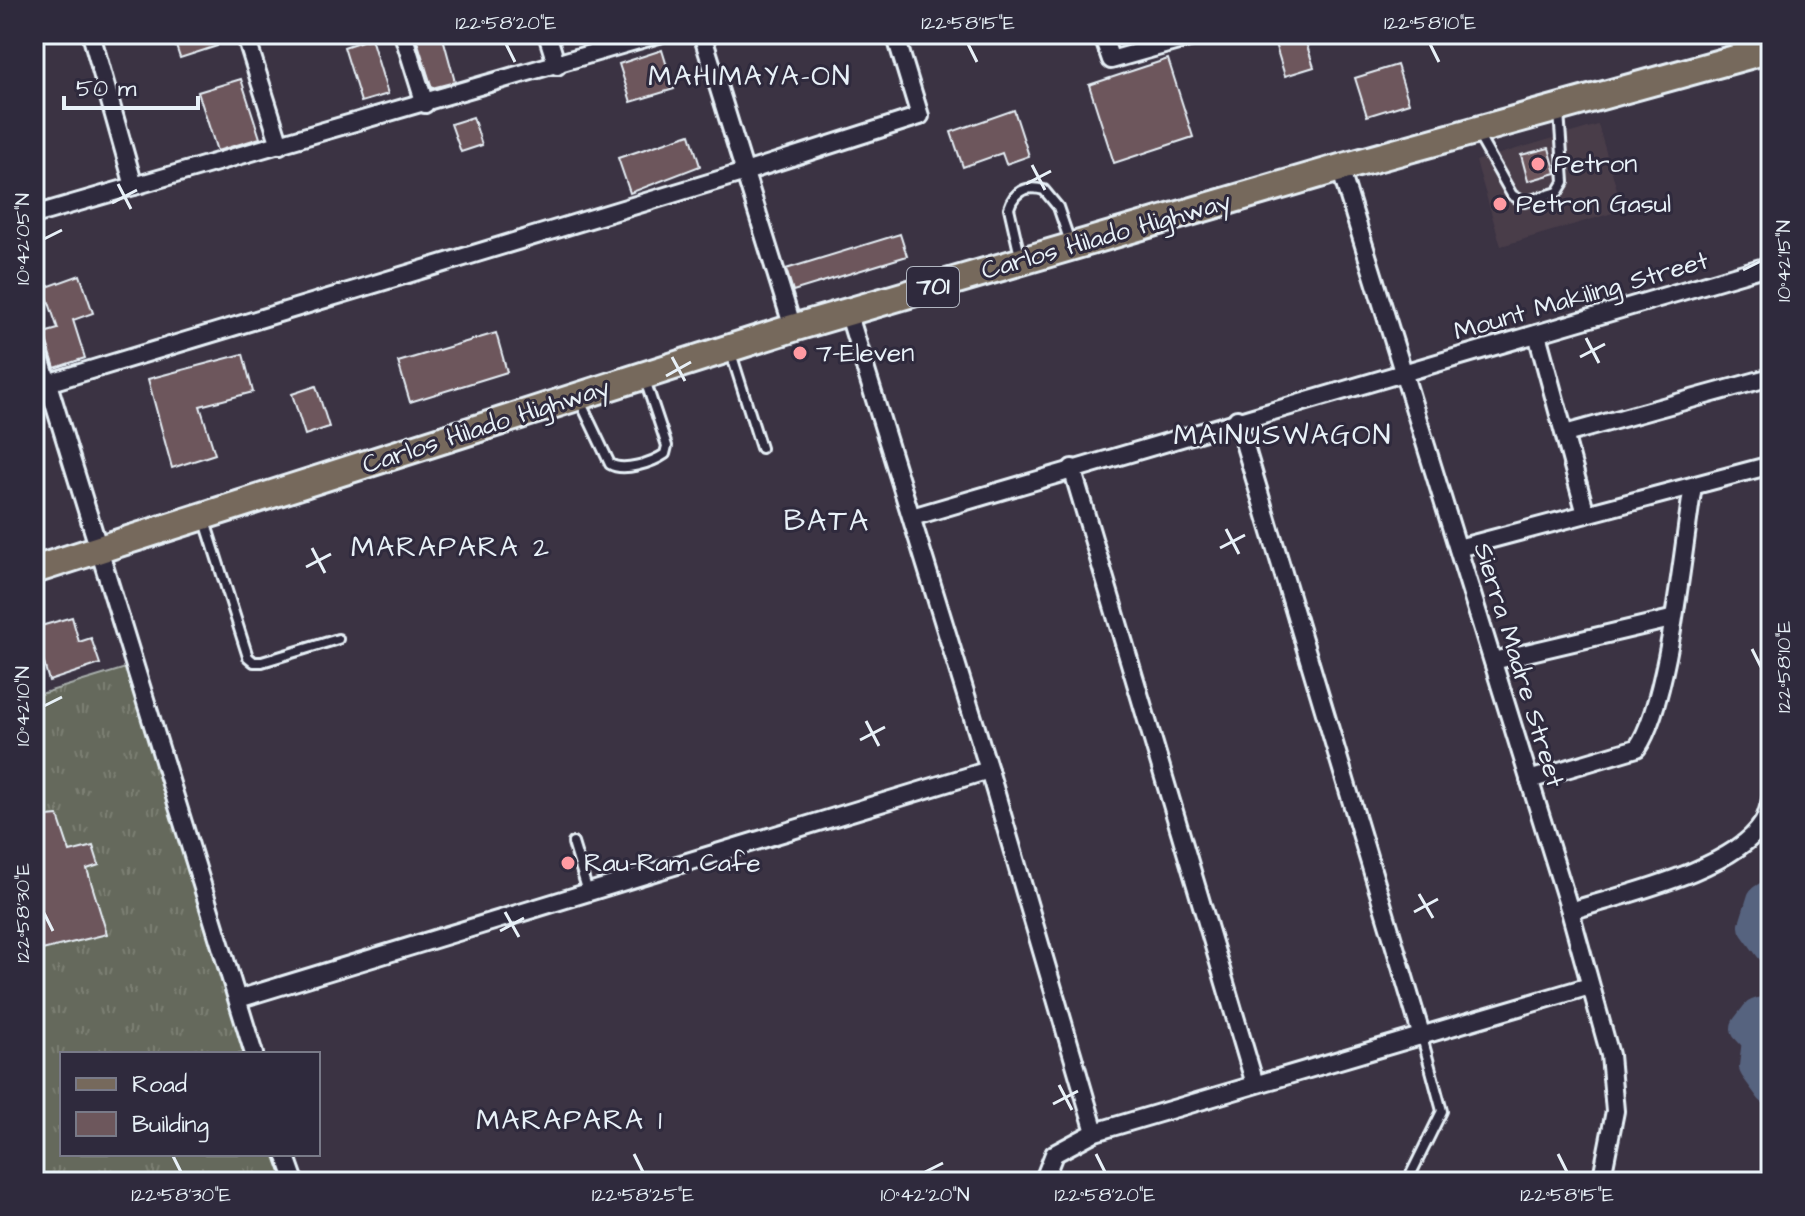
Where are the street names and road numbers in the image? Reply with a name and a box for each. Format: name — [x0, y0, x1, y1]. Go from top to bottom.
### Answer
street label: Carlos Hilado Highway — [977, 183, 1236, 291]
street label: Mount Makiling Street — [1450, 242, 1713, 351]
road number: 701 — [907, 267, 959, 307]
street label: Carlos Hilado Highway — [358, 369, 615, 485]
street label: Sierra Madre Street — [1465, 538, 1574, 792]

